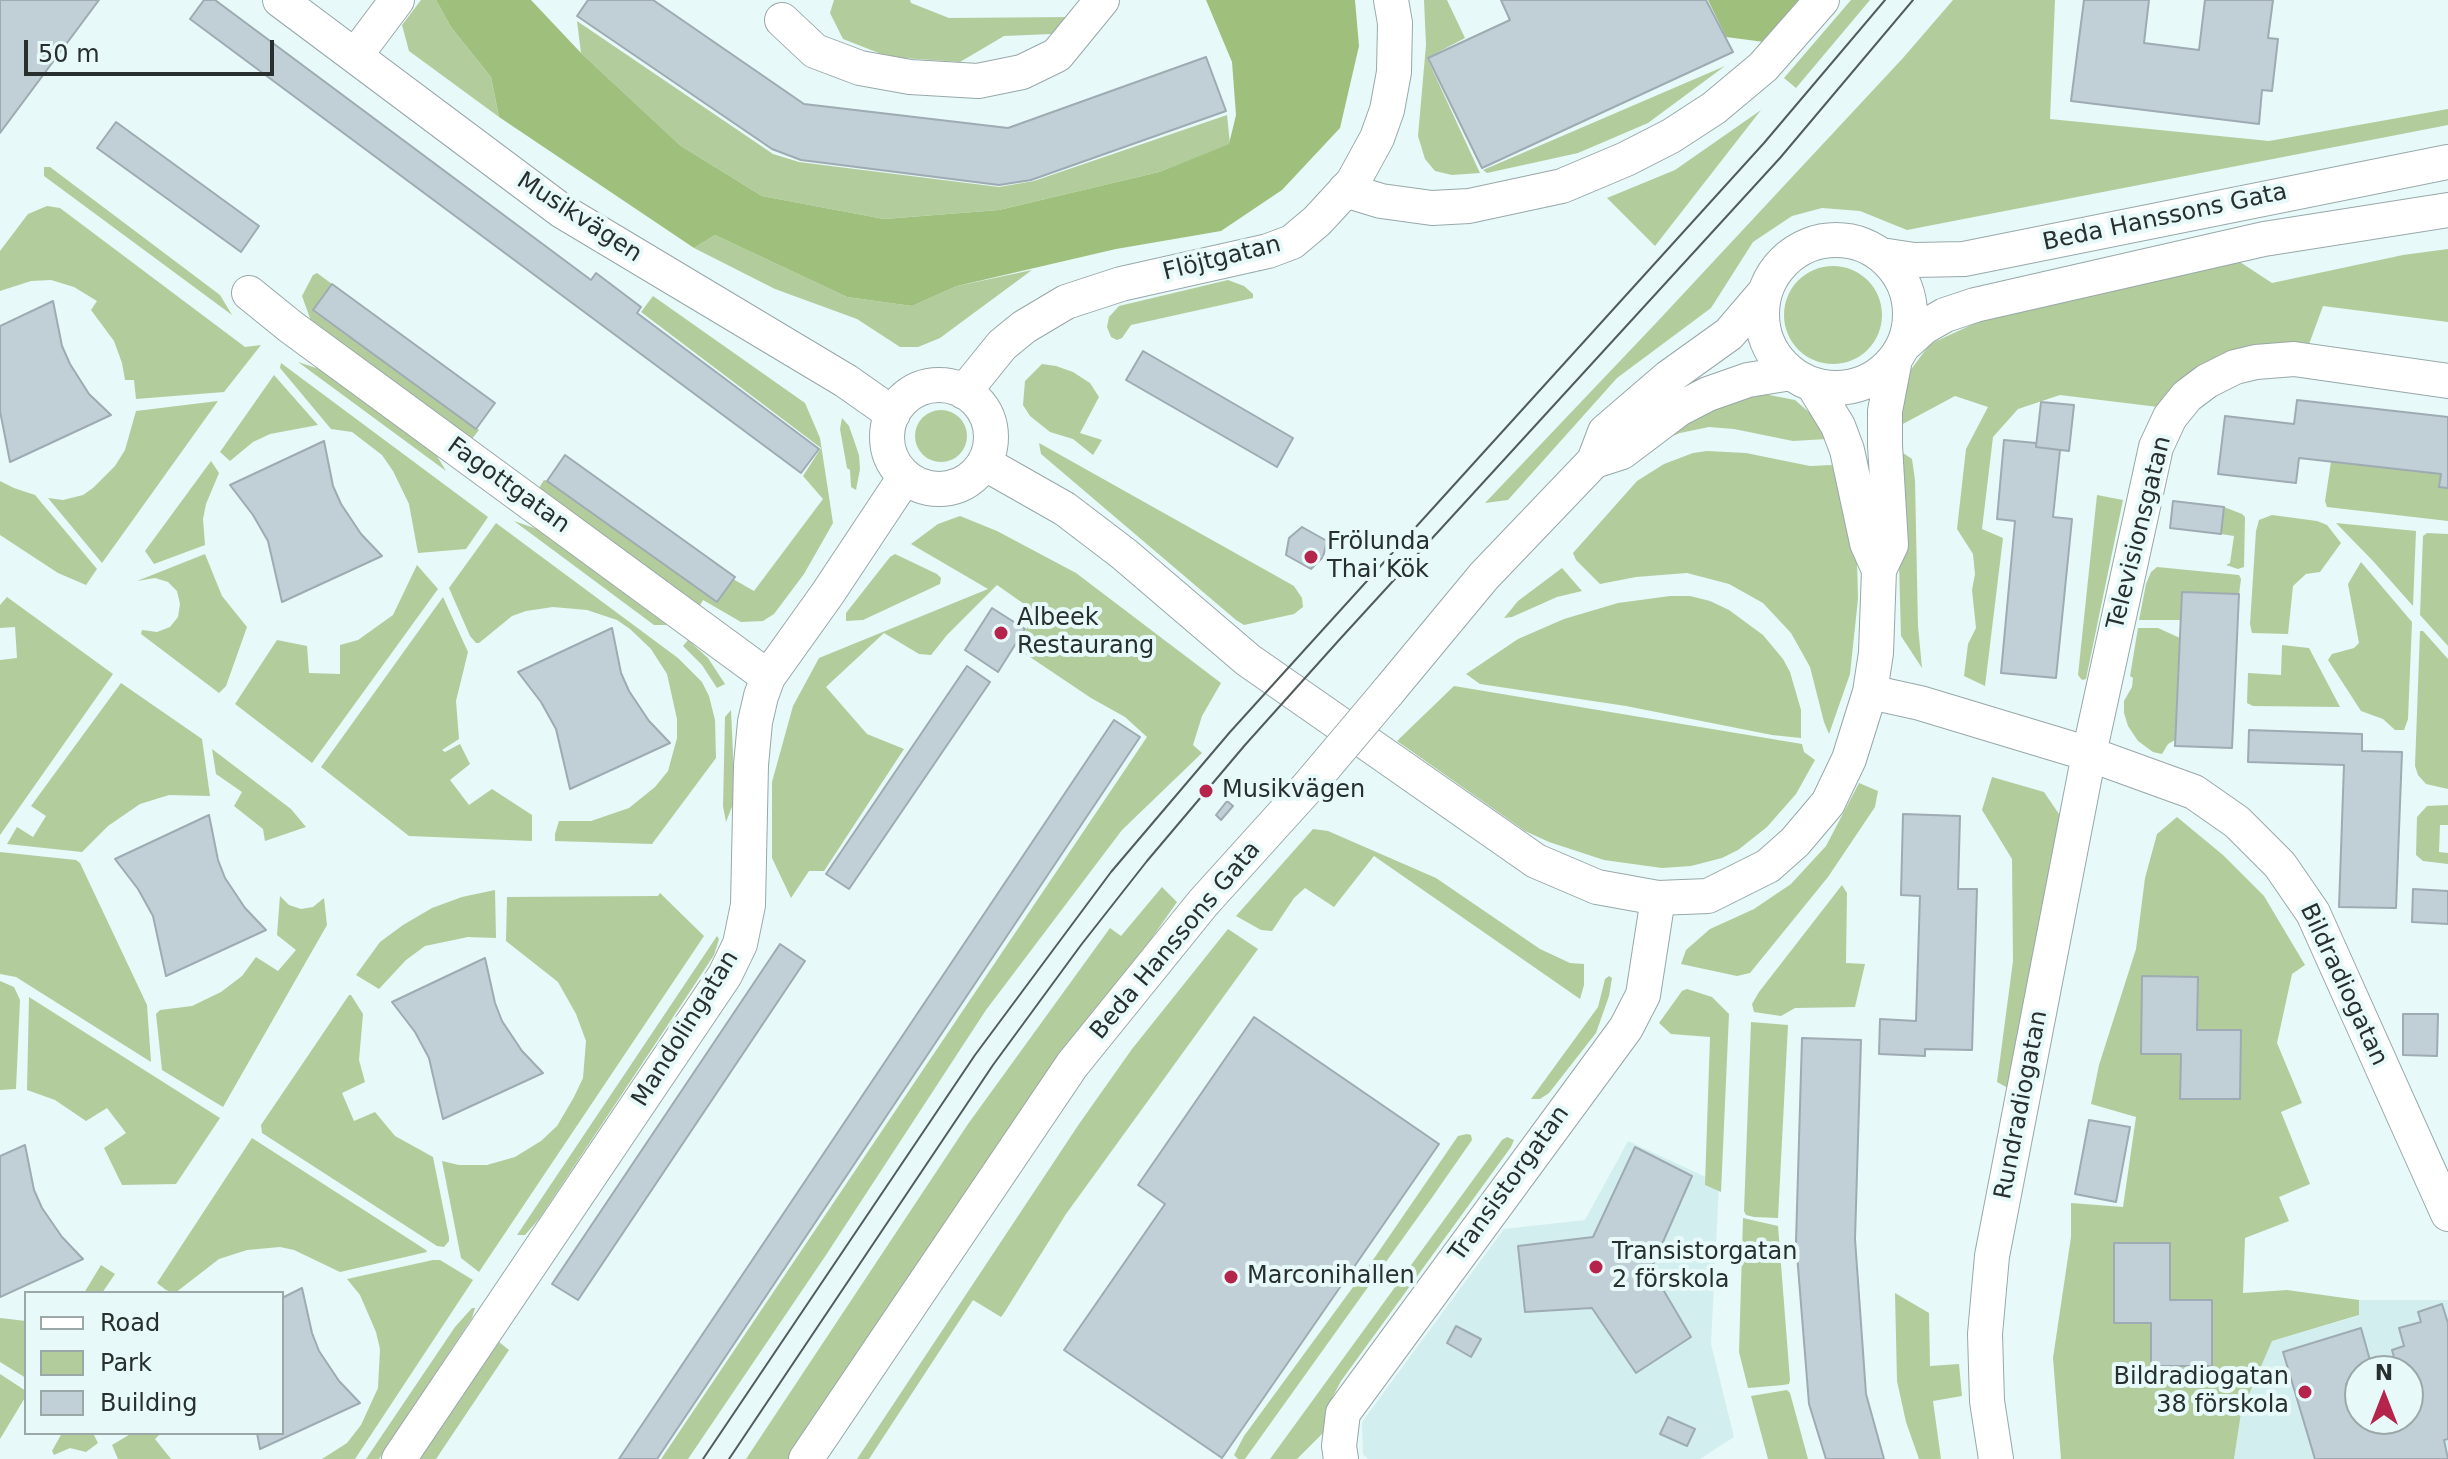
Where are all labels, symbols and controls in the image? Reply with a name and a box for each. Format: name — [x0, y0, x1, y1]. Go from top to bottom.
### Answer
scale bar — [28, 24, 278, 74]
text: 50 m — [38, 40, 100, 68]
street label: Musikvägen — [511, 167, 647, 269]
street label: Beda Hanssons Gata — [2040, 178, 2290, 258]
street label: Flöjtgatan — [1160, 230, 1284, 288]
street label: Fagottgatan — [441, 432, 575, 540]
street label: Televisionsgatan — [2102, 433, 2178, 633]
place label: Frölunda Thai Kök — [1327, 529, 1430, 585]
marker: Frölunda Thai Kök — [1302, 548, 1320, 566]
place label: Albeek Restaurang — [1017, 605, 1154, 661]
marker: Albeek Restaurang — [992, 624, 1010, 642]
place label: Musikvägen — [1222, 777, 1365, 805]
marker: Musikvägen — [1197, 782, 1215, 800]
street label: Beda Hanssons Gata — [1085, 836, 1267, 1046]
street label: Bildradiogatan — [2293, 899, 2393, 1071]
street label: Mandolingatan — [627, 946, 745, 1112]
street label: Rundradiogatan — [1990, 1008, 2054, 1202]
street label: Transistorgatan — [1444, 1101, 1576, 1267]
place label: Transistorgatan 2 förskola — [1612, 1239, 1797, 1295]
marker: Transistorgatan 2 förskola — [1587, 1258, 1605, 1276]
place label: Marconihallen — [1247, 1263, 1415, 1291]
marker: Marconihallen — [1222, 1268, 1240, 1286]
legend — [24, 1291, 284, 1435]
text: Road — [100, 1309, 160, 1337]
text: Park — [100, 1349, 152, 1377]
north arrow — [2344, 1355, 2424, 1435]
text: N — [2375, 1360, 2393, 1385]
place label: Bildradiogatan 38 förskola — [2114, 1364, 2289, 1420]
marker: Bildradiogatan 38 förskola — [2296, 1383, 2314, 1401]
text: Building — [100, 1389, 197, 1417]

